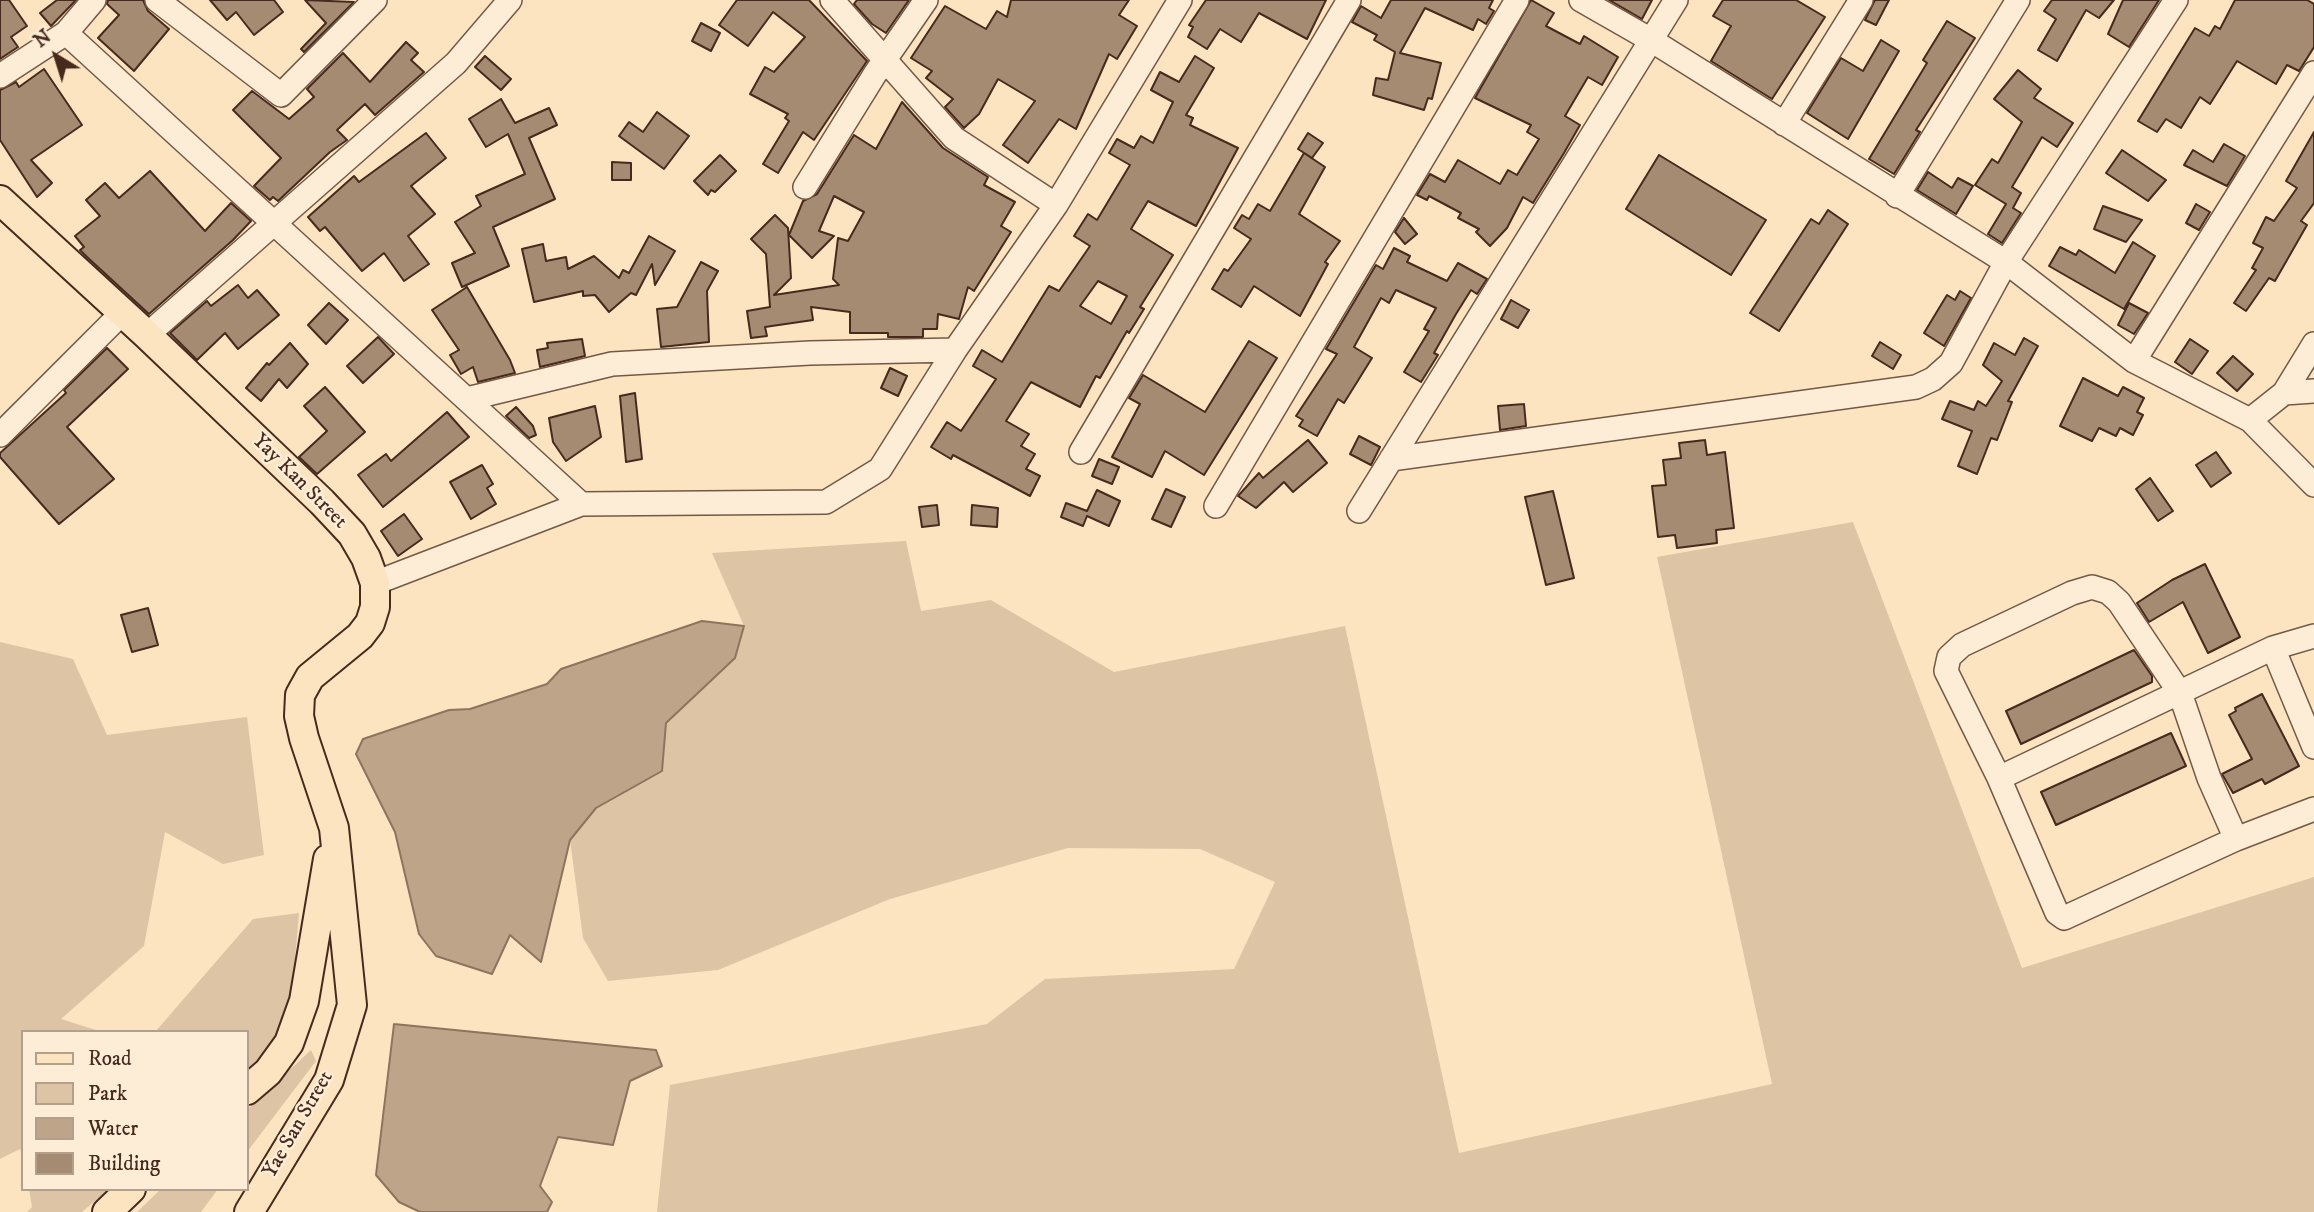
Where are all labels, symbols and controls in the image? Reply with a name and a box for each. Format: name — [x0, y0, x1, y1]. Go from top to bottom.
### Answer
north arrow — [21, 21, 91, 91]
text: N — [30, 25, 56, 53]
street label: Yay Kan Street — [246, 429, 352, 535]
legend — [21, 1030, 248, 1191]
text: Road — [88, 1046, 132, 1072]
street label: Yae San Street — [258, 1067, 340, 1183]
text: Park — [88, 1081, 127, 1107]
text: Water — [88, 1116, 138, 1142]
text: Building — [88, 1151, 160, 1177]

